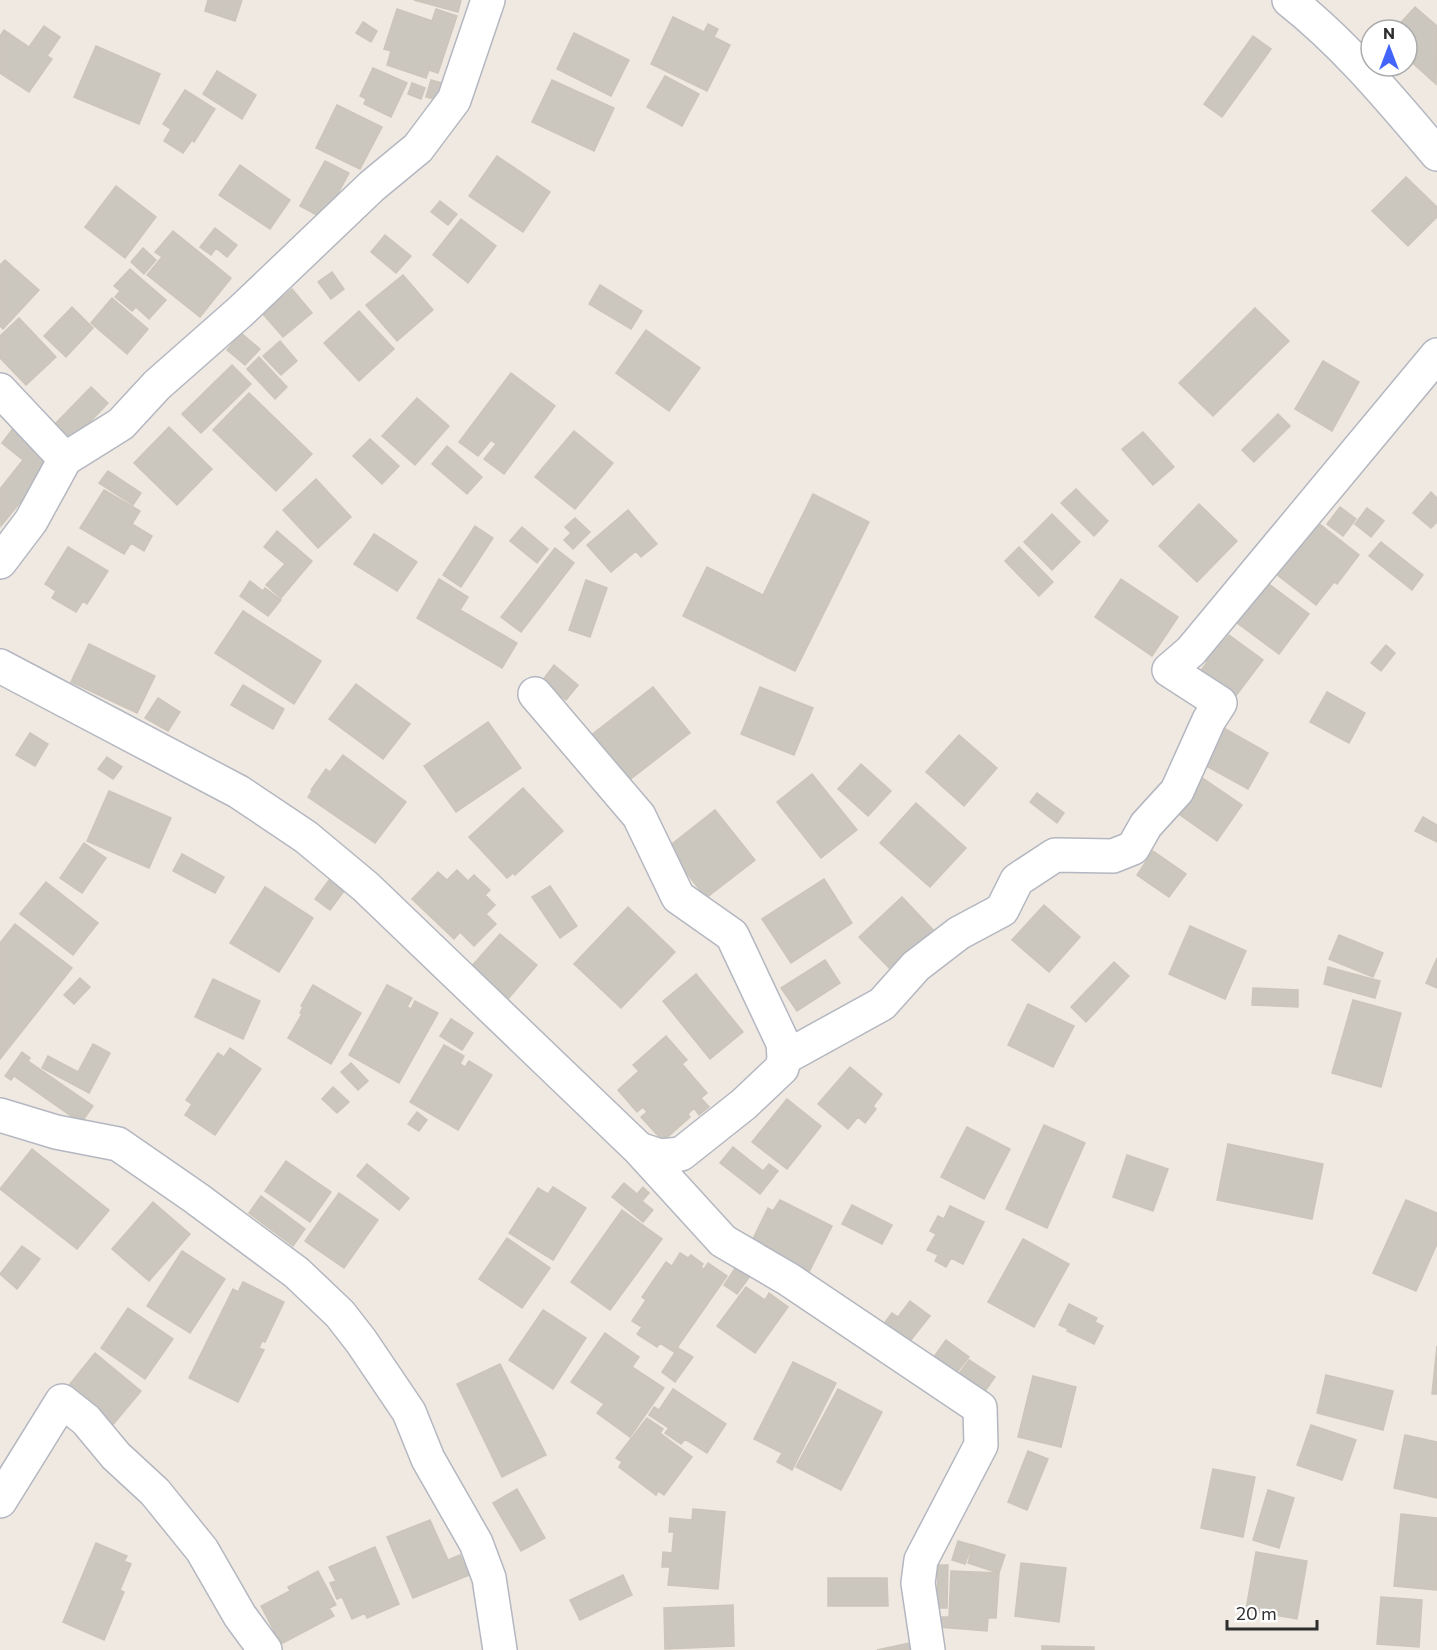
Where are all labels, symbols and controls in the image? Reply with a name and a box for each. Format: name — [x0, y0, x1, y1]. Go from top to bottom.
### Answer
north arrow — [1359, 18, 1419, 78]
text: N — [1383, 23, 1395, 42]
scale bar — [1227, 1593, 1317, 1631]
text: 20 m — [1236, 1602, 1277, 1624]

